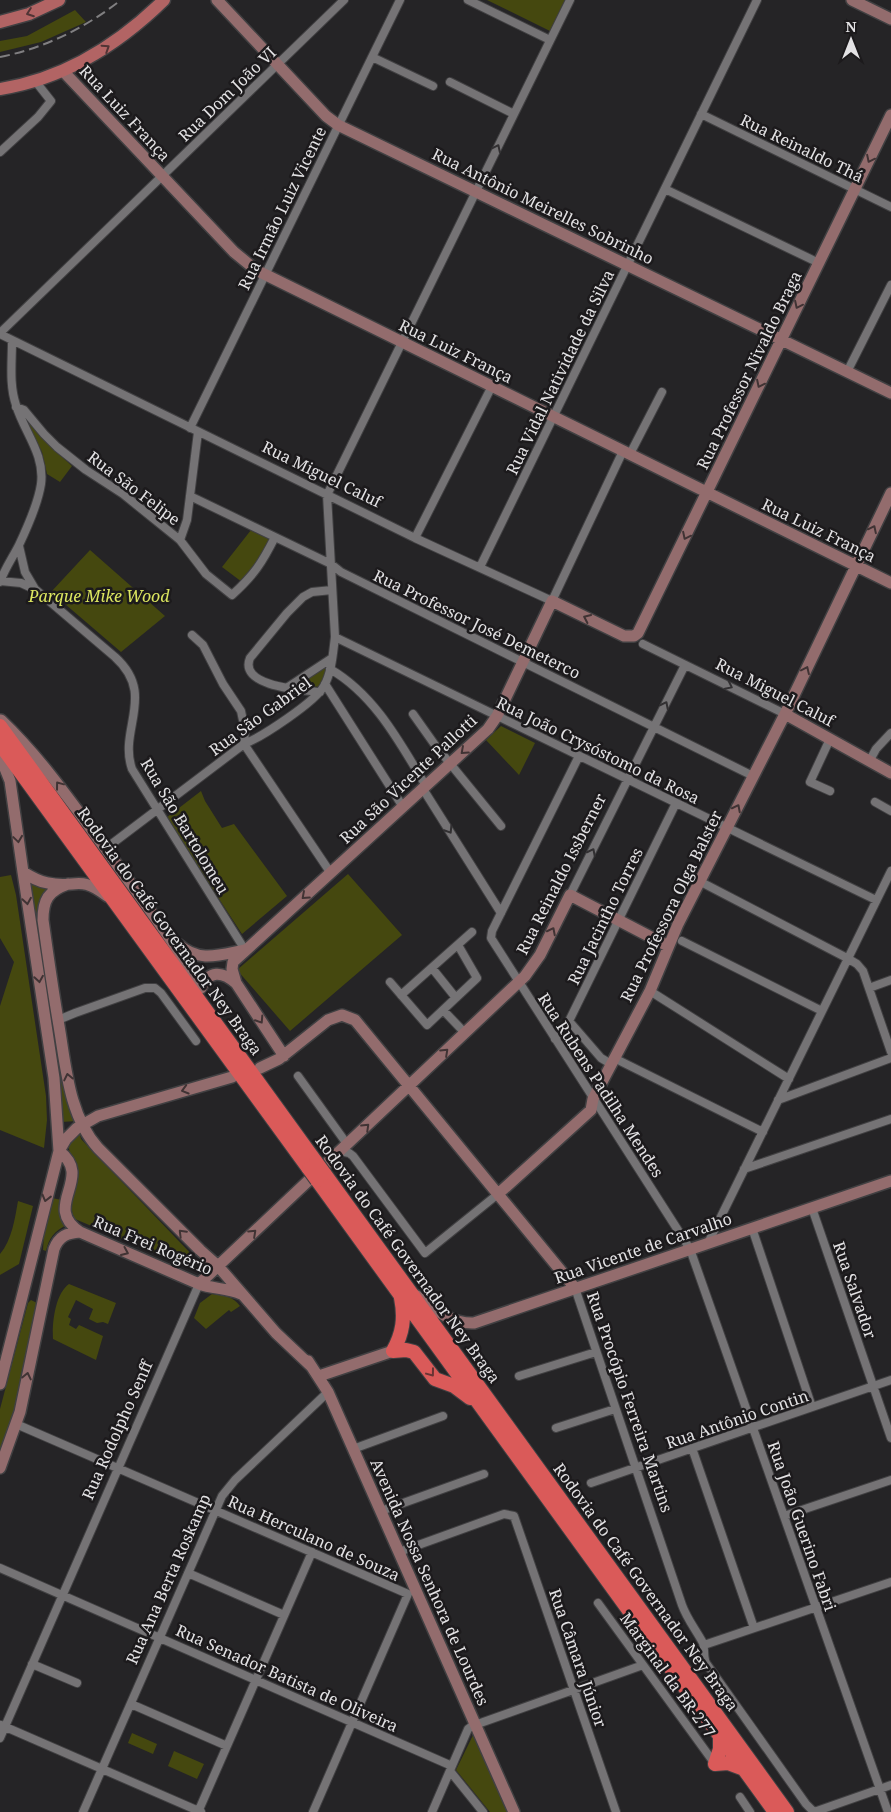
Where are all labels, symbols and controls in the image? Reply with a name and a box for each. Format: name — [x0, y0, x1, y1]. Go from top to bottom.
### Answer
one-way arrow — [27, 7, 35, 17]
north arrow — [826, 15, 876, 65]
text: N — [845, 17, 857, 36]
street label: Rua Dom João VI — [173, 42, 281, 146]
one-way arrow — [100, 45, 109, 55]
street label: Rua Luiz França — [75, 60, 175, 166]
street label: Rua Reinaldo Thá — [737, 109, 867, 187]
street label: Rua Irmão Luiz Vicente — [233, 123, 331, 293]
street label: Rua Antônio Meirelles Sobrinho — [429, 143, 657, 269]
one-way arrow — [491, 144, 501, 153]
one-way arrow — [865, 154, 876, 163]
street label: Rua Vidal Natividade da Silva — [501, 266, 619, 478]
street label: Rua Professor Nivaldo Braga — [691, 267, 807, 473]
one-way arrow — [794, 300, 805, 309]
street label: Rua Luiz França — [395, 314, 517, 388]
one-way arrow — [756, 378, 766, 387]
street label: Rua Miguel Caluf — [259, 436, 387, 513]
street label: Rua São Felipe — [83, 446, 185, 530]
street label: Rua Luiz França — [758, 493, 880, 567]
one-way arrow — [867, 525, 877, 534]
one-way arrow — [681, 531, 692, 540]
street label: Rua Professor José Demeterco — [370, 564, 584, 684]
park label: Parque Mike Wood — [27, 585, 170, 607]
one-way arrow — [583, 614, 592, 624]
street label: Rua Miguel Caluf — [712, 653, 840, 732]
one-way arrow — [799, 667, 809, 676]
street label: Rua São Gabriel — [204, 671, 316, 761]
one-way arrow — [724, 680, 733, 690]
street label: Rua João Crysóstomo da Rosa — [493, 691, 703, 809]
one-way arrow — [659, 701, 669, 710]
street label: Rua São Vicente Pallotti — [335, 710, 481, 848]
one-way arrow — [461, 745, 470, 754]
street label: Rua São Bartolomeu — [136, 754, 234, 898]
one-way arrow — [56, 781, 65, 791]
street label: Rua Reinaldo Issberner — [511, 789, 611, 958]
street label: Rodovia do Café Governador Ney Braga — [73, 803, 267, 1059]
one-way arrow — [731, 805, 741, 814]
street label: Rua Professora Olga Balster — [615, 806, 727, 1006]
one-way arrow — [443, 824, 452, 833]
one-way arrow — [12, 836, 23, 844]
street label: Rua Jacintho Torres — [562, 844, 648, 988]
one-way arrow — [586, 848, 596, 857]
one-way arrow — [301, 890, 310, 899]
one-way arrow — [21, 898, 32, 906]
one-way arrow — [546, 928, 556, 937]
one-way arrow — [33, 975, 44, 983]
street label: Rua Rubens Padilha Mendes — [533, 988, 669, 1182]
one-way arrow — [254, 1014, 263, 1023]
one-way arrow — [439, 1049, 448, 1058]
one-way arrow — [63, 1073, 74, 1082]
one-way arrow — [181, 1085, 190, 1095]
one-way arrow — [360, 1124, 369, 1133]
street label: Rodovia do Café Governador Ney Braga — [311, 1131, 505, 1387]
one-way arrow — [42, 1194, 52, 1202]
street label: Rua Vicente de Carvalho — [551, 1207, 735, 1289]
street label: Rua Frei Rogério — [90, 1210, 216, 1280]
one-way arrow — [179, 1230, 188, 1239]
one-way arrow — [248, 1230, 257, 1239]
street label: Rua Salvador — [828, 1238, 882, 1342]
one-way arrow — [120, 1245, 129, 1256]
street label: Rua Procópio Ferreira Martins — [582, 1289, 678, 1515]
street label: Rua Rodolpho Senff — [76, 1356, 158, 1503]
one-way arrow — [425, 1367, 434, 1377]
one-way arrow — [21, 1372, 32, 1381]
street label: Rua Antônio Contin — [663, 1384, 811, 1454]
street label: Rua João Guerino Fabri — [763, 1438, 841, 1614]
street label: Avenida Nossa Senhora de Lourdes — [365, 1455, 495, 1709]
street label: Rodovia do Café Governador Ney Braga — [549, 1459, 743, 1715]
street label: Rua Ana Berta Roskamp — [120, 1490, 216, 1668]
street label: Rua Herculano de Souza — [224, 1490, 404, 1586]
street label: Rua Câmara Júnior — [544, 1586, 612, 1731]
street label: Marginal da BR-277 — [615, 1608, 721, 1742]
street label: Rua Senador Batista de Oliveira — [172, 1619, 402, 1737]

